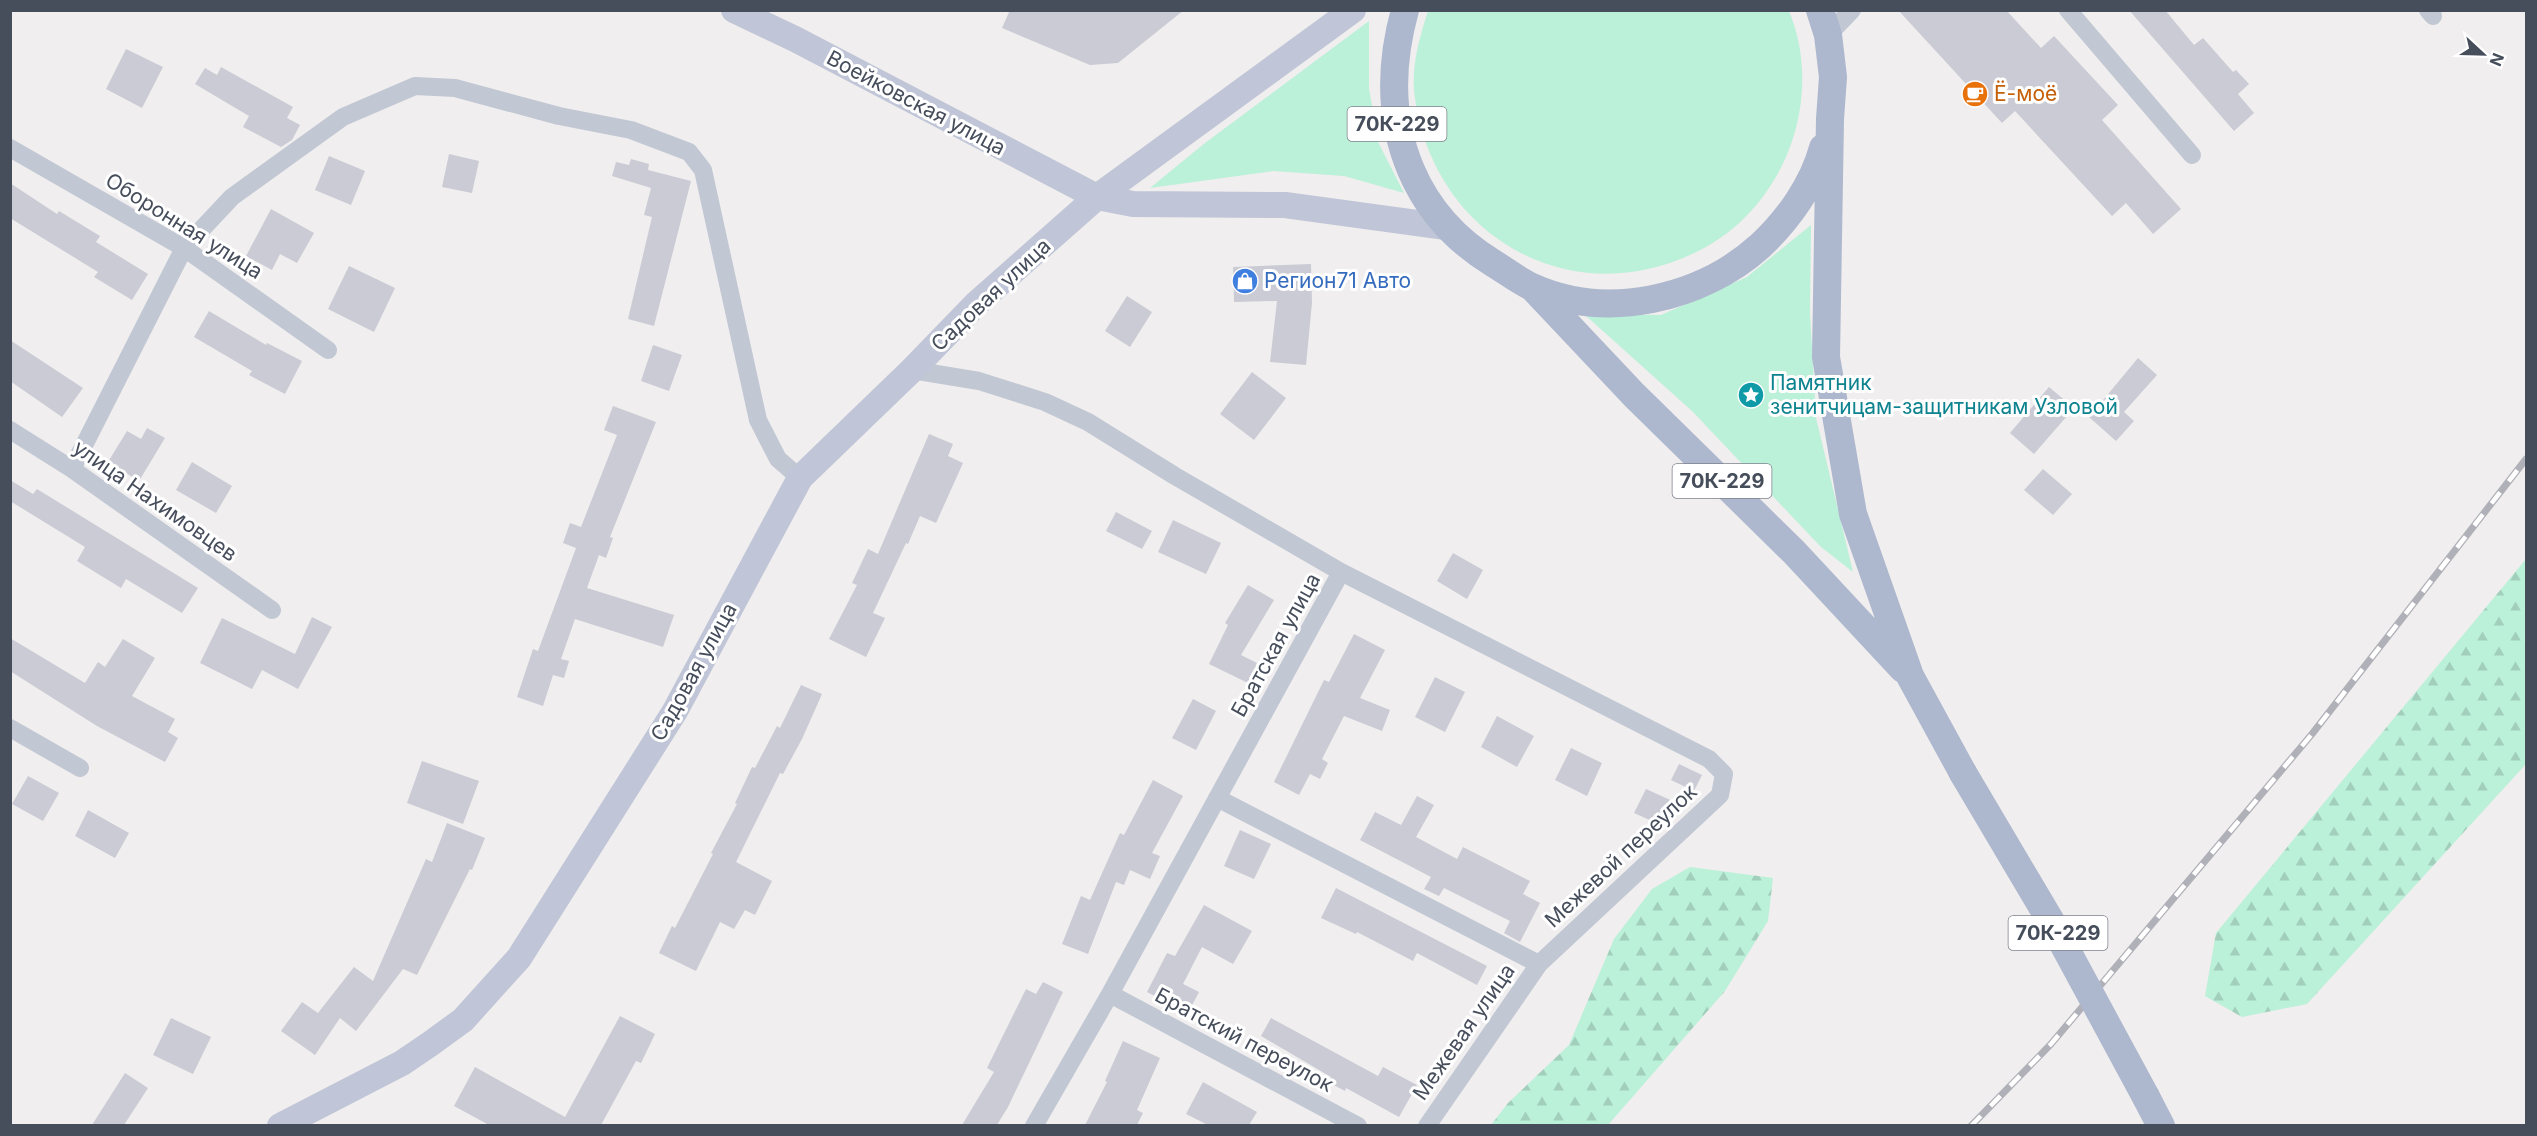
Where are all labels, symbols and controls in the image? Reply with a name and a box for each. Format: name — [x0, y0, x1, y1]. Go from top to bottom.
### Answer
north arrow — [2453, 24, 2513, 84]
street label: Воейковская улица — [823, 45, 1010, 160]
text: N — [2485, 50, 2508, 69]
cafe icon: Ё-моё — [1960, 79, 1990, 109]
place label: Ё-моё — [1994, 80, 2057, 106]
road number: 70К-229 — [1348, 107, 1446, 141]
street label: Оборонная улица — [101, 167, 267, 284]
street label: Садовая улица — [926, 233, 1055, 356]
shop icon: Регион71 Авто — [1230, 266, 1260, 296]
place label: Регион71 Авто — [1264, 268, 1411, 293]
place label: Памятник зенитчицам-защитникам Узловой — [1770, 370, 2118, 419]
place icon: Памятник зенитчицам-защитникам Узловой — [1736, 380, 1766, 410]
street label: улица Нахимовцев — [69, 435, 242, 567]
road number: 70К-229 — [1672, 464, 1772, 498]
street label: Братская улица — [1226, 569, 1325, 721]
street label: Садовая улица — [645, 598, 742, 745]
street label: Межевой переулок — [1540, 778, 1702, 932]
road number: 70К-229 — [2008, 916, 2108, 950]
street label: Межевая улица — [1407, 959, 1520, 1105]
street label: Братский переулок — [1151, 982, 1338, 1097]

